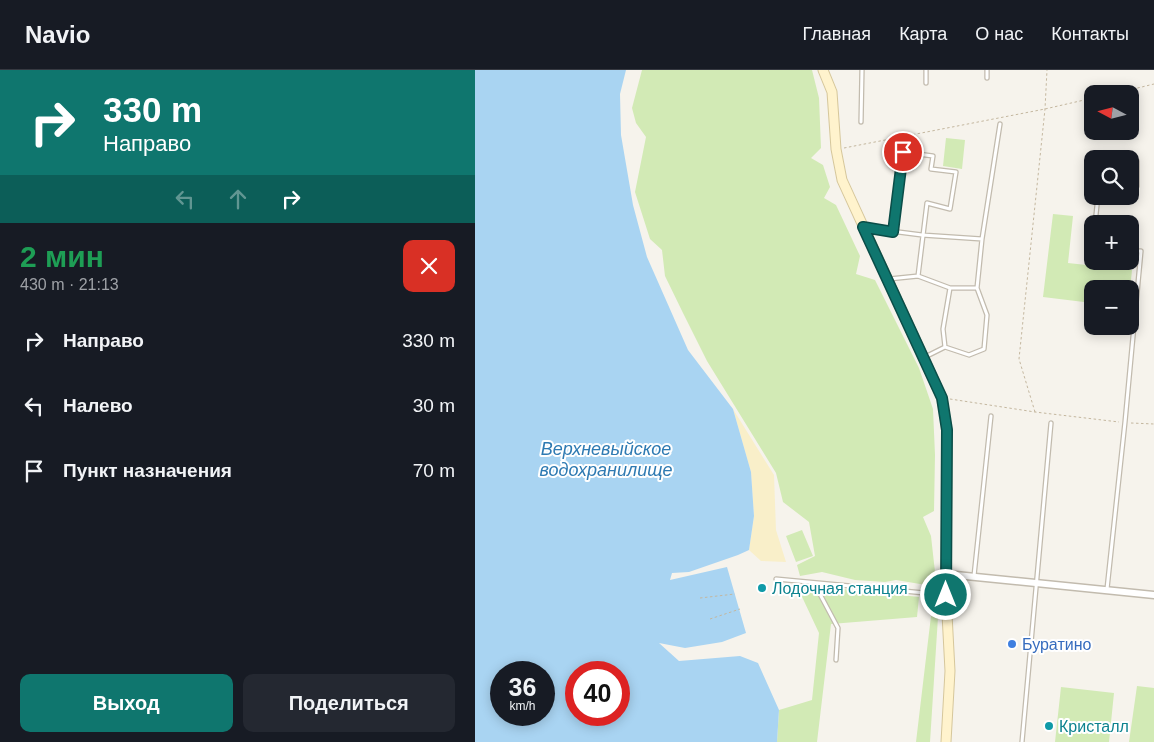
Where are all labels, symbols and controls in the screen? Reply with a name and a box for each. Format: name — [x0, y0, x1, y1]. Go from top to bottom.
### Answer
text: Navio — [25, 21, 90, 48]
text: Главная — [803, 24, 871, 44]
text: Карта — [899, 24, 947, 44]
text: О нас — [975, 24, 1023, 44]
text: Контакты — [1051, 24, 1129, 44]
north arrow — [1084, 85, 1139, 140]
map controls — [1084, 85, 1139, 335]
icon: right — [20, 90, 85, 155]
text: 330 m — [103, 90, 202, 129]
text: Направо — [103, 131, 191, 156]
pin — [882, 131, 924, 173]
icon: arrive — [889, 138, 917, 166]
button: search — [1084, 150, 1139, 205]
icon: left — [171, 185, 199, 213]
icon: ahead — [224, 185, 252, 213]
icon: right — [277, 185, 305, 213]
button: + — [1084, 215, 1139, 270]
text: 2 мин — [20, 240, 104, 273]
button: close — [403, 240, 455, 292]
text: 430 m · 21:13 — [20, 276, 119, 293]
button: − — [1084, 280, 1139, 335]
icon: right — [20, 327, 48, 355]
text: Направо — [63, 330, 144, 351]
text: 330 m — [402, 330, 455, 351]
icon: left — [20, 392, 48, 420]
text: Налево — [63, 395, 133, 416]
text: 30 m — [413, 395, 455, 416]
water label: Верхневыйское водохранилище — [539, 439, 673, 480]
icon: arrive — [20, 457, 48, 485]
text: Пункт назначения — [63, 460, 232, 481]
text: 70 m — [413, 460, 455, 481]
position arrow — [919, 568, 971, 620]
place label: Лодочная станция — [772, 580, 908, 597]
marker: Лодочная станция — [756, 582, 768, 594]
place label: Буратино — [1022, 636, 1092, 653]
marker: Буратино — [1006, 638, 1018, 650]
speed limit sign: 40 — [565, 661, 630, 726]
text: 36 — [509, 673, 536, 701]
button: Выход — [20, 674, 233, 732]
button: Поделиться — [243, 674, 455, 732]
text: km/h — [509, 699, 536, 713]
place label: Кристалл — [1059, 718, 1129, 735]
marker: Кристалл — [1043, 720, 1055, 732]

